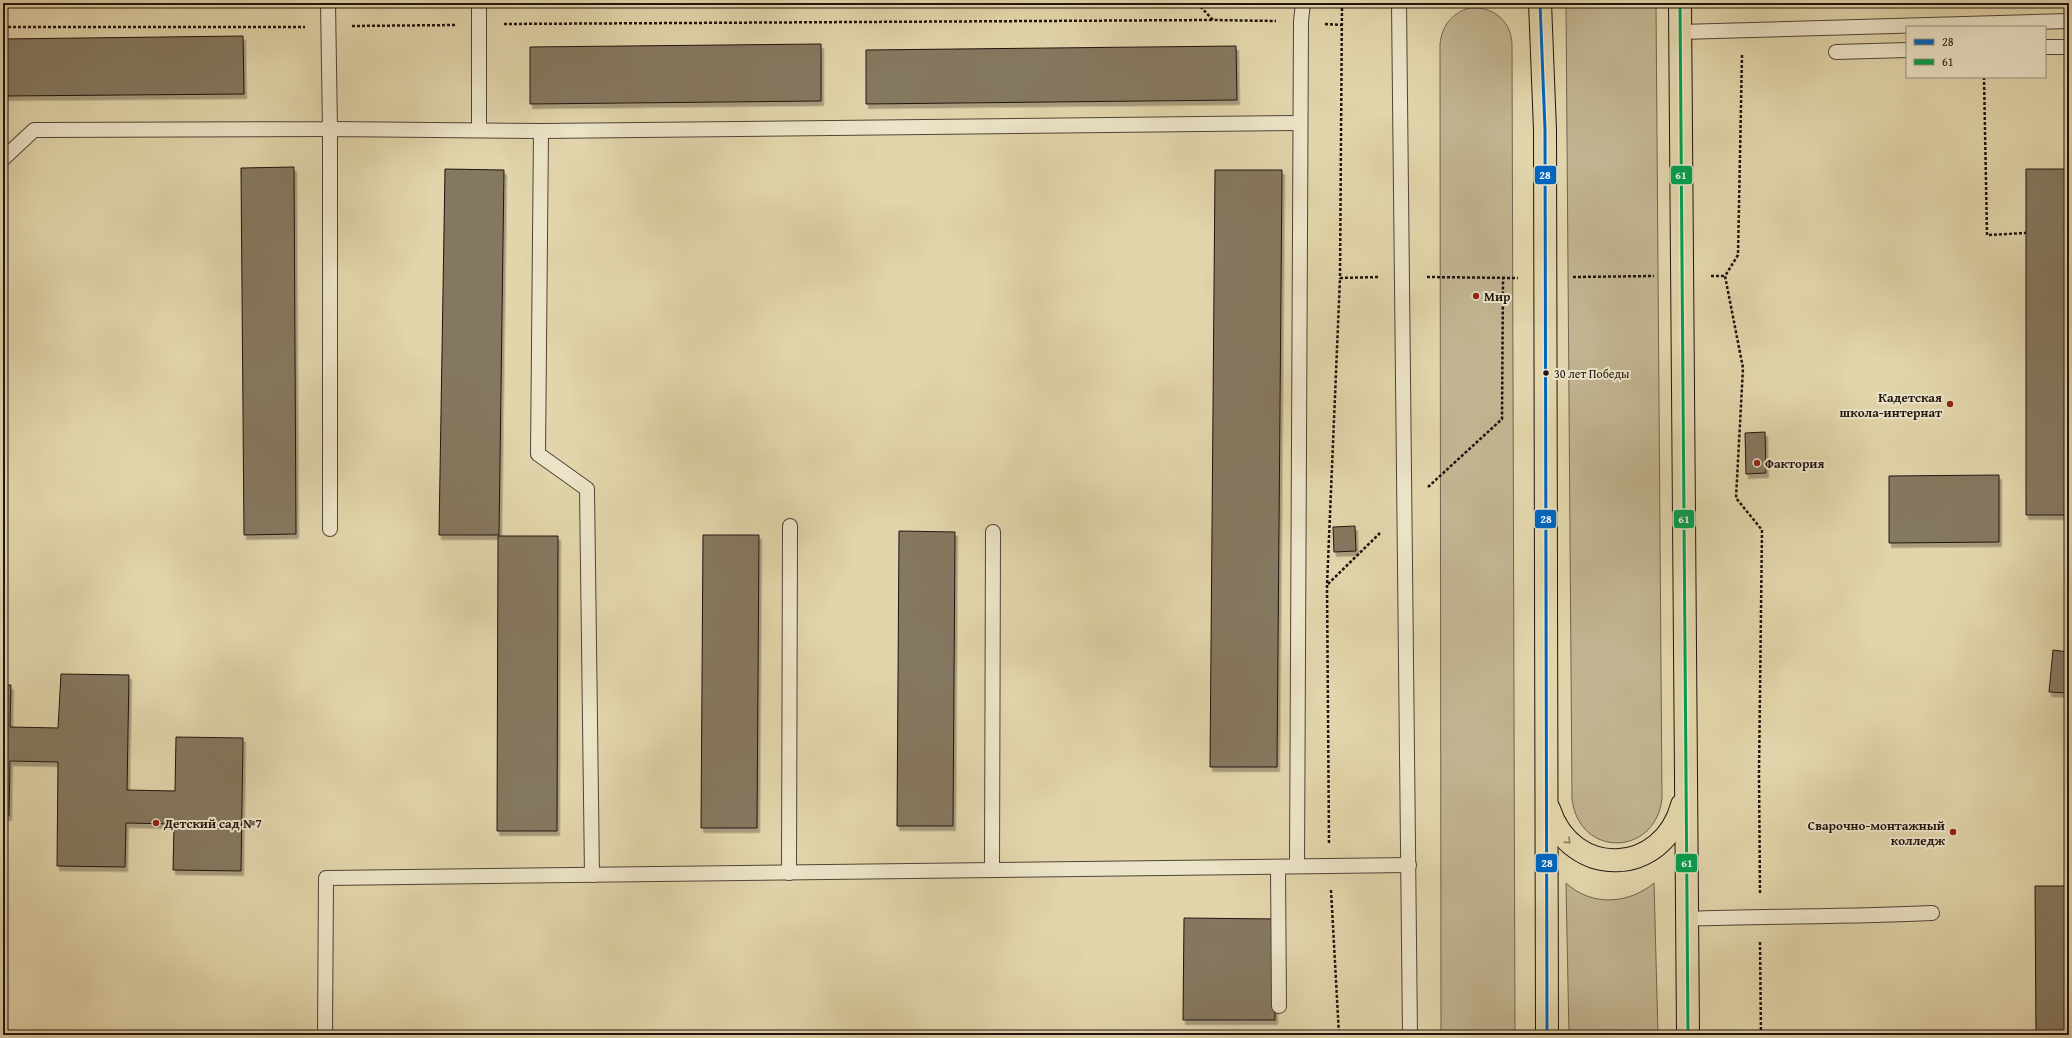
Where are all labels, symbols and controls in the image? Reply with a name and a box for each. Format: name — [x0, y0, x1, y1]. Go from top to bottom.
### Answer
legend — [1906, 26, 2046, 78]
text: 28 — [1942, 33, 1954, 50]
text: 61 — [1942, 53, 1954, 70]
line badge: 28 — [1534, 165, 1557, 185]
line badge: 61 — [1670, 165, 1693, 185]
text: 28 — [1539, 167, 1551, 183]
text: 61 — [1675, 167, 1687, 183]
place label: Мир — [1484, 287, 1511, 306]
marker: Мир — [1471, 291, 1481, 301]
place label: 30 лет Победы — [1554, 365, 1630, 382]
marker: 30 лет Победы — [1541, 368, 1551, 378]
place label: Кадетская школа-интернат — [1840, 388, 1942, 422]
marker: Кадетская школа-интернат — [1945, 399, 1955, 409]
place label: Фактория — [1765, 454, 1824, 473]
marker: Фактория — [1752, 458, 1762, 468]
line badge: 28 — [1534, 509, 1557, 529]
line badge: 61 — [1673, 509, 1695, 529]
text: 28 — [1540, 511, 1552, 527]
text: 61 — [1678, 511, 1690, 527]
place label: Детский сад №7 — [163, 814, 262, 833]
place label: Сварочно-монтажный колледж — [1808, 816, 1946, 850]
marker: Детский сад №7 — [151, 818, 161, 828]
marker: Сварочно-монтажный колледж — [1948, 827, 1958, 837]
one-way arrow — [1563, 836, 1571, 844]
line badge: 28 — [1535, 853, 1558, 873]
line badge: 61 — [1675, 853, 1698, 873]
text: 28 — [1541, 855, 1553, 871]
text: 61 — [1681, 855, 1693, 871]

